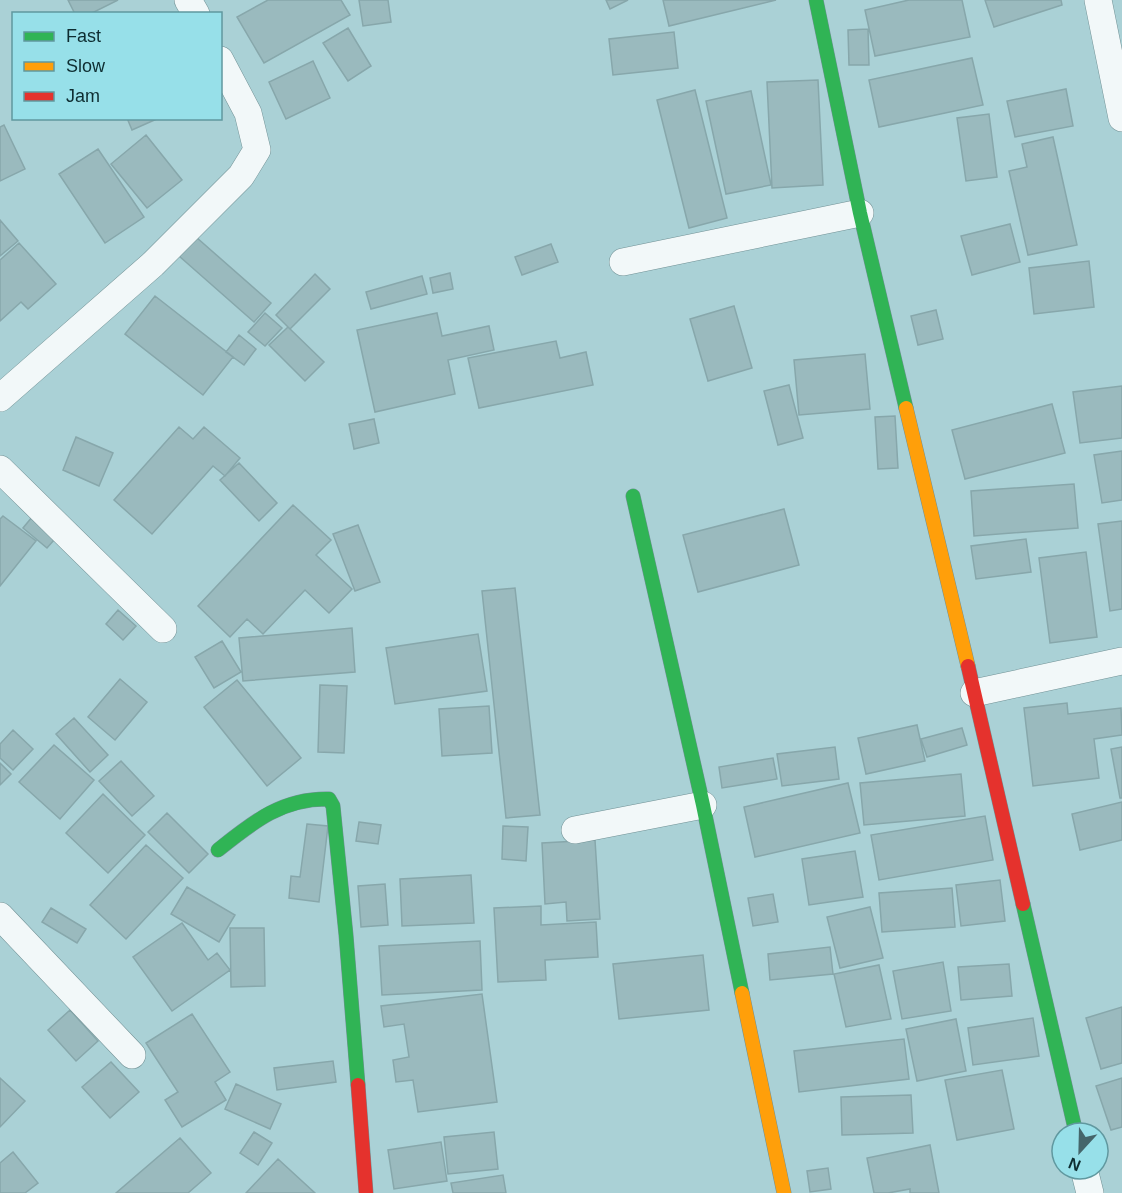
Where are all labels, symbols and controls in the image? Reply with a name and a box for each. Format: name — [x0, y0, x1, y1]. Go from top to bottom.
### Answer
legend — [12, 12, 222, 120]
text: Fast — [66, 26, 101, 46]
text: Slow — [66, 56, 106, 76]
text: Jam — [66, 86, 100, 106]
north arrow — [1050, 1121, 1110, 1181]
text: N — [1066, 1154, 1083, 1174]

